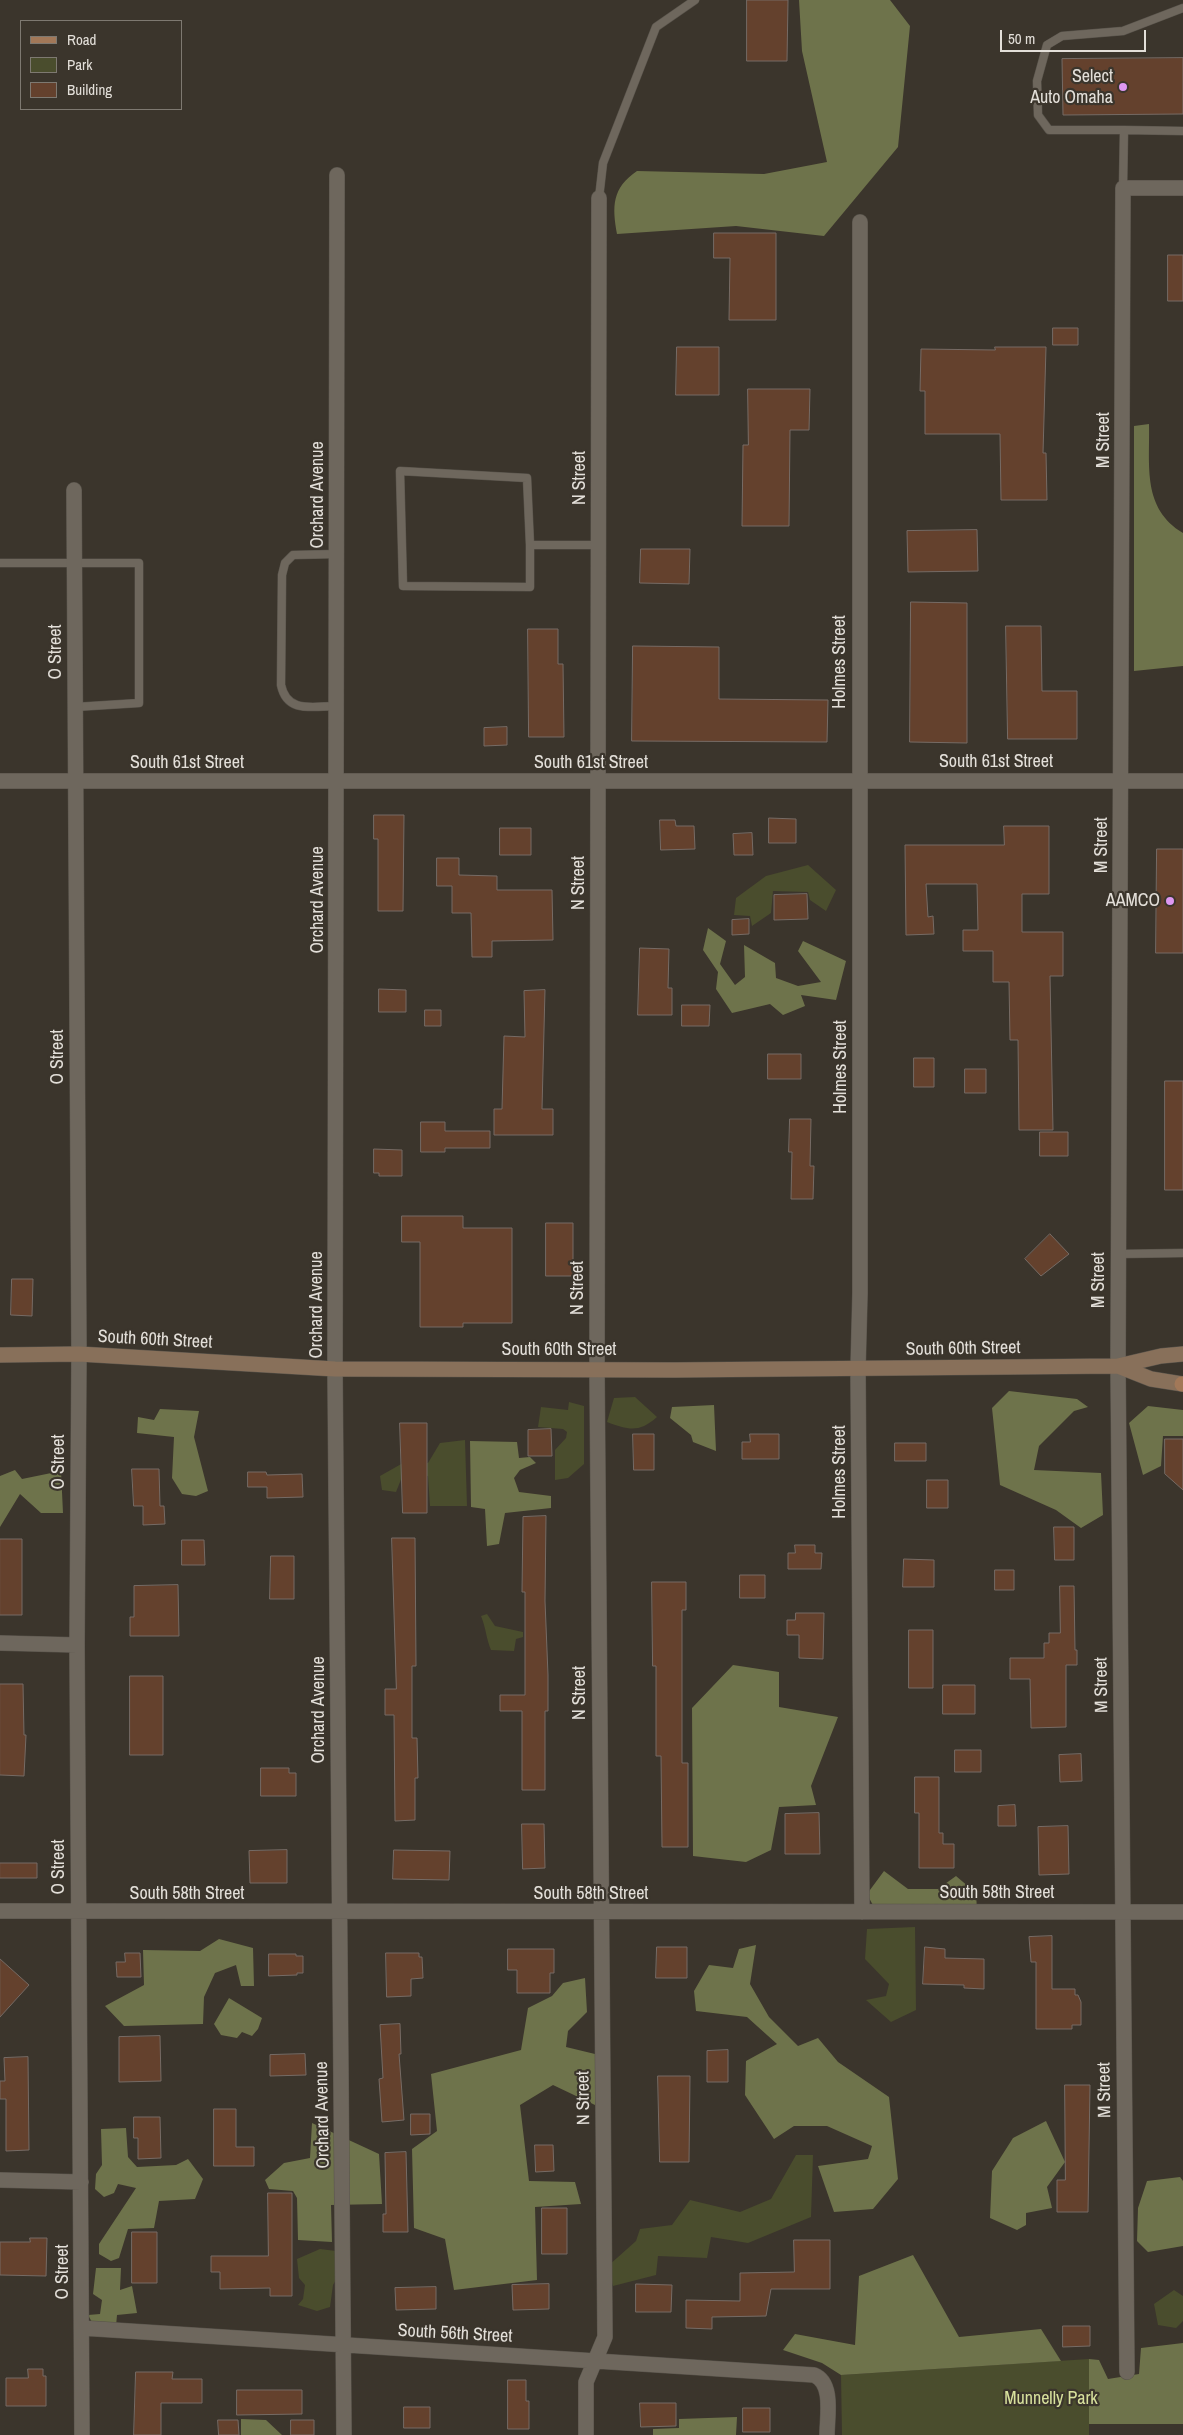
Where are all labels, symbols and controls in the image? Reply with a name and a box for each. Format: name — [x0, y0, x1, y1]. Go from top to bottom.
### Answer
legend — [20, 20, 182, 110]
scale bar — [1003, 20, 1149, 52]
text: 50 m — [1008, 28, 1035, 49]
text: Road — [67, 29, 96, 50]
text: Park — [67, 54, 92, 75]
place label: Select Auto Omaha — [1030, 66, 1113, 108]
text: Building — [67, 79, 112, 100]
marker: Select Auto Omaha — [1117, 81, 1129, 93]
street label: M Street — [1093, 412, 1115, 468]
street label: Orchard Avenue — [307, 441, 329, 549]
street label: N Street — [569, 451, 591, 505]
street label: Holmes Street — [829, 615, 851, 709]
street label: O Street — [45, 625, 67, 679]
street label: South 61st Street — [939, 751, 1053, 773]
street label: South 61st Street — [130, 752, 244, 774]
street label: South 61st Street — [534, 752, 648, 774]
street label: M Street — [1091, 817, 1113, 873]
street label: Orchard Avenue — [307, 846, 329, 954]
street label: N Street — [568, 856, 590, 910]
place label: AAMCO — [1106, 890, 1160, 912]
marker: AAMCO — [1164, 895, 1176, 907]
street label: Holmes Street — [830, 1020, 852, 1114]
street label: O Street — [47, 1030, 69, 1084]
street label: Orchard Avenue — [306, 1251, 328, 1359]
street label: M Street — [1088, 1252, 1110, 1308]
street label: N Street — [567, 1261, 589, 1315]
street label: South 60th Street — [97, 1326, 213, 1354]
street label: South 60th Street — [905, 1337, 1021, 1361]
street label: South 60th Street — [502, 1339, 616, 1361]
street label: Holmes Street — [829, 1425, 851, 1519]
street label: O Street — [48, 1435, 70, 1489]
street label: Orchard Avenue — [308, 1656, 330, 1764]
street label: M Street — [1091, 1657, 1113, 1713]
street label: N Street — [569, 1666, 591, 1720]
street label: O Street — [48, 1840, 70, 1894]
street label: South 58th Street — [940, 1882, 1054, 1904]
street label: South 58th Street — [130, 1883, 244, 1905]
street label: South 58th Street — [534, 1883, 648, 1905]
street label: Orchard Avenue — [311, 2061, 335, 2169]
street label: M Street — [1094, 2062, 1116, 2118]
street label: N Street — [573, 2071, 595, 2125]
street label: O Street — [52, 2245, 74, 2299]
street label: South 56th Street — [397, 2320, 513, 2348]
park label: Munnelly Park — [1004, 2388, 1098, 2410]

